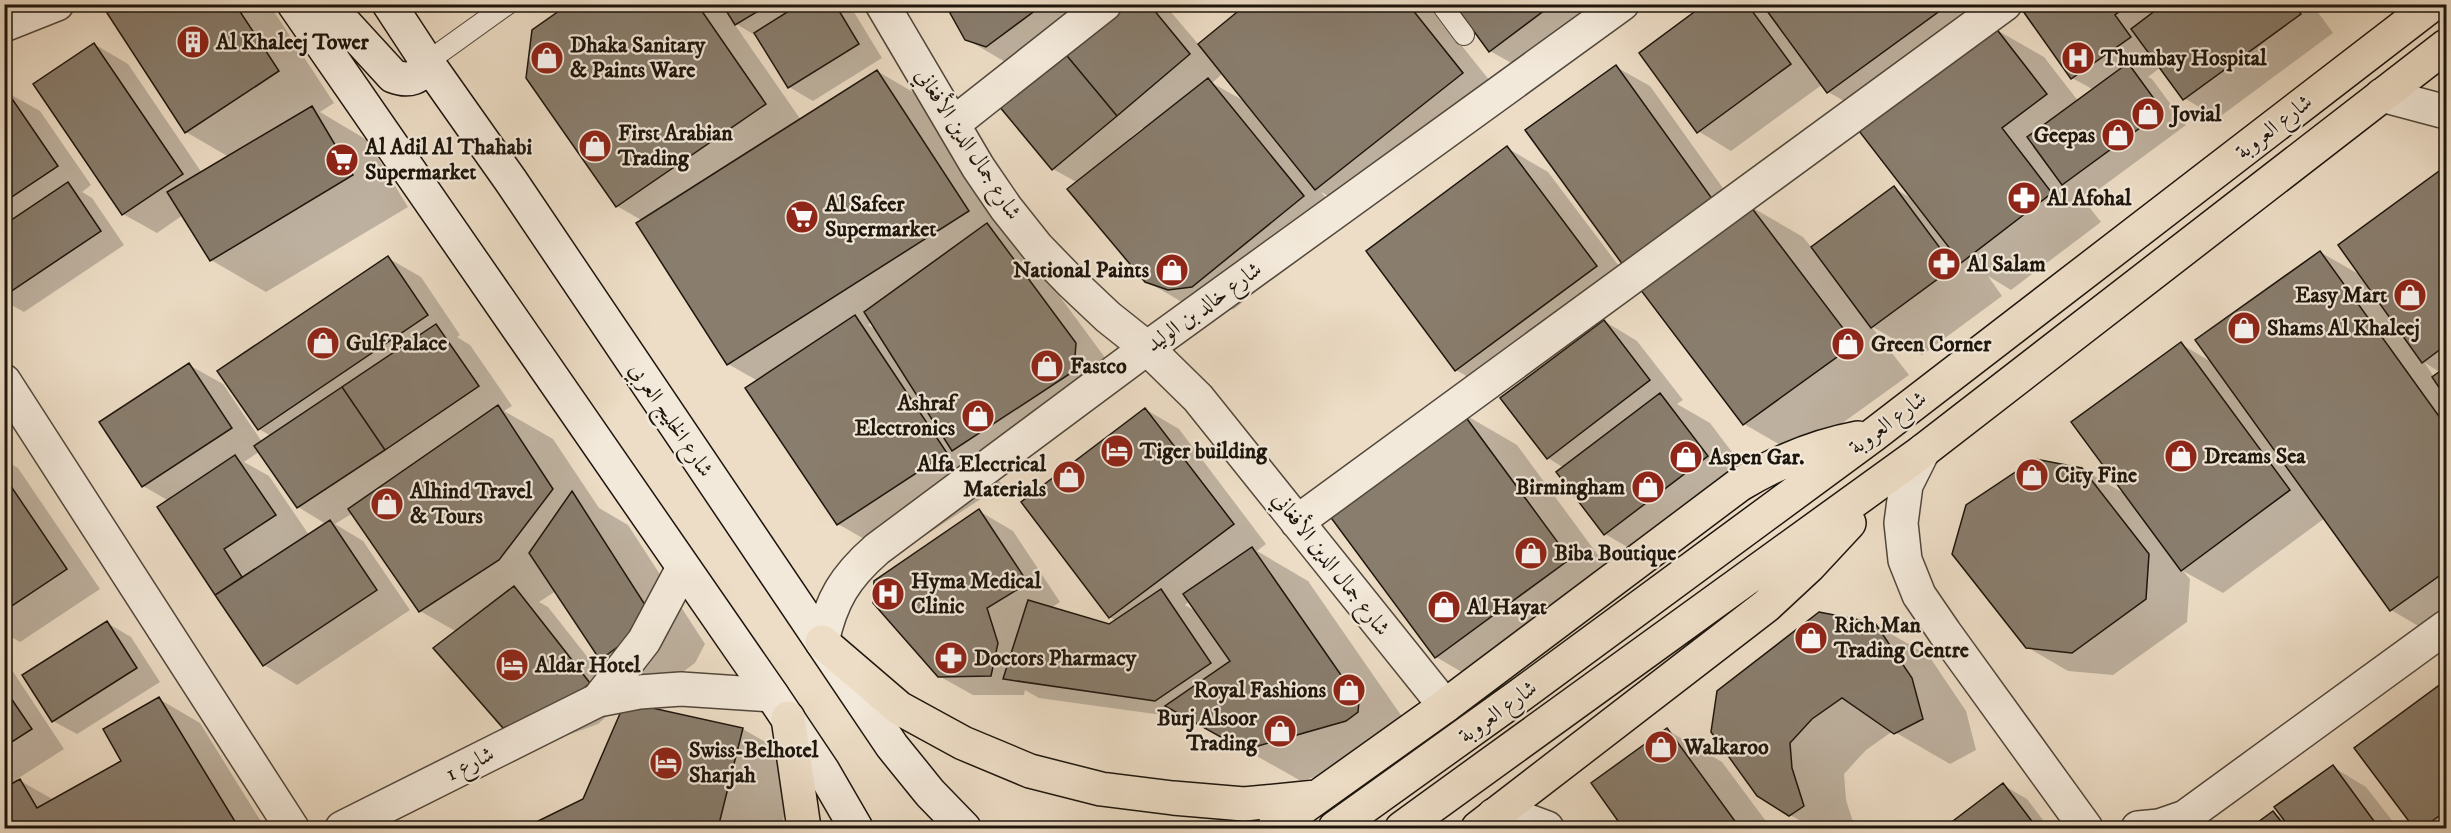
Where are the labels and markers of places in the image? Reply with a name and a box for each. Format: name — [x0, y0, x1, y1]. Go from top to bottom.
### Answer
building icon: Al Khaleej Tower — [175, 24, 211, 60]
place label: Al Khaleej Tower — [215, 29, 370, 57]
place label: Dhaka Sanitary & Paints Ware — [570, 32, 706, 84]
shop icon: Dhaka Sanitary & Paints Ware — [529, 40, 565, 76]
hospital icon: Thumbay Hospital — [2060, 40, 2096, 76]
place label: Thumbay Hospital — [2100, 45, 2267, 72]
shop icon: Jovial — [2130, 96, 2166, 132]
place label: Jovial — [2168, 101, 2222, 128]
shop icon: Geepas — [2100, 117, 2136, 153]
place label: First Arabian Trading — [617, 120, 733, 172]
place label: Geepas — [2034, 122, 2096, 149]
shop icon: First Arabian Trading — [577, 128, 613, 164]
place label: Al Adil Al Thahabi Supermarket — [364, 134, 532, 186]
supermarket icon: Al Adil Al Thahabi Supermarket — [324, 142, 360, 178]
pharmacy icon: Al Afohal — [2006, 180, 2042, 216]
place label: Al Afohal — [2046, 185, 2132, 212]
place label: Al Safeer Supermarket — [824, 191, 936, 243]
supermarket icon: Al Safeer Supermarket — [784, 199, 820, 235]
pharmacy icon: Al Salam — [1926, 246, 1962, 282]
place label: Al Salam — [1966, 251, 2046, 278]
shop icon: National Paints — [1154, 252, 1190, 288]
place label: National Paints — [1013, 257, 1150, 284]
shop icon: Easy Mart — [2392, 277, 2428, 313]
place label: Easy Mart — [2295, 282, 2387, 309]
shop icon: Shams Al Khaleej — [2226, 310, 2262, 346]
place label: Shams Al Khaleej — [2267, 315, 2420, 343]
shop icon: Gulf Palace — [305, 325, 341, 361]
shop icon: Green Corner — [1830, 326, 1866, 362]
place label: Gulf Palace — [346, 330, 447, 357]
place label: Green Corner — [1871, 331, 1992, 358]
shop icon: Fastco — [1029, 348, 1065, 384]
place label: Fastco — [1070, 353, 1127, 380]
place label: Ashraf Electronics — [854, 390, 959, 442]
shop icon: Ashraf Electronics — [960, 398, 996, 434]
hotel icon: Tiger building — [1099, 433, 1135, 469]
place label: Tiger building — [1139, 438, 1268, 465]
shop icon: Dreams Sea — [2163, 438, 2199, 474]
shop icon: Aspen Gar. — [1668, 439, 1704, 475]
place label: Dreams Sea — [2204, 443, 2306, 470]
place label: Aspen Gar. — [1708, 444, 1805, 471]
place label: Alfa Electrical Materials — [916, 451, 1047, 503]
shop icon: City Fine — [2014, 457, 2050, 493]
shop icon: Alfa Electrical Materials — [1051, 459, 1087, 495]
place label: City Fine — [2055, 462, 2137, 489]
shop icon: Birmingham — [1630, 469, 1666, 505]
place label: Birmingham — [1516, 474, 1625, 501]
place label: Alhind Travel & Tours — [409, 478, 533, 530]
shop icon: Alhind Travel & Tours — [369, 486, 405, 522]
shop icon: Biba Boutique — [1513, 535, 1549, 571]
place label: Biba Boutique — [1554, 540, 1676, 567]
place label: Hyma Medical Clinic — [911, 568, 1041, 620]
hospital icon: Hyma Medical Clinic — [870, 576, 906, 612]
shop icon: Al Hayat — [1426, 589, 1462, 625]
place label: Al Hayat — [1466, 594, 1547, 621]
place label: Rich Man Trading Centre — [1833, 612, 1969, 664]
shop icon: Rich Man Trading Centre — [1793, 620, 1829, 656]
pharmacy icon: Doctors Pharmacy — [933, 640, 969, 676]
place label: Doctors Pharmacy — [974, 645, 1137, 672]
hotel icon: Aldar Hotel — [494, 647, 530, 683]
place label: Aldar Hotel — [534, 652, 641, 679]
shop icon: Royal Fashions — [1331, 672, 1367, 708]
place label: Royal Fashions — [1193, 677, 1327, 704]
place label: Burj Alsoor Trading — [1157, 705, 1258, 757]
shop icon: Burj Alsoor Trading — [1262, 713, 1298, 749]
shop icon: Walkaroo — [1643, 729, 1679, 765]
place label: Walkaroo — [1683, 734, 1769, 761]
place label: Swiss-Belhotel Sharjah — [689, 737, 819, 790]
hotel icon: Swiss-Belhotel Sharjah — [648, 745, 684, 781]

